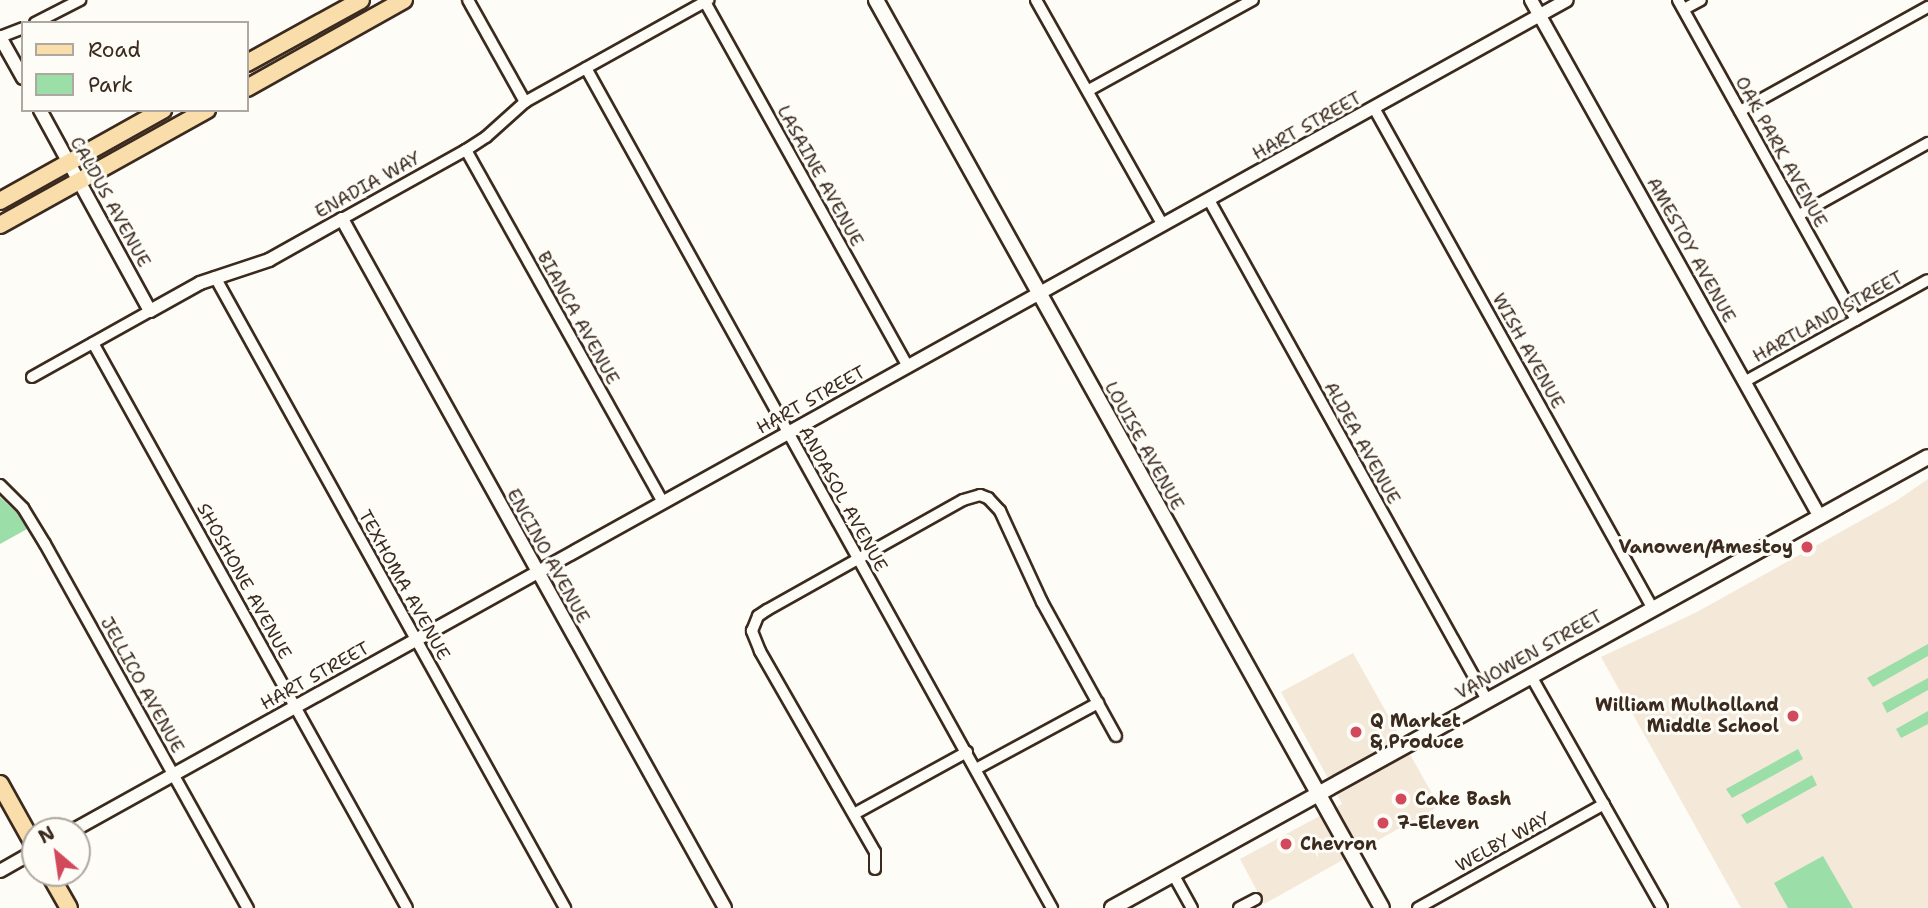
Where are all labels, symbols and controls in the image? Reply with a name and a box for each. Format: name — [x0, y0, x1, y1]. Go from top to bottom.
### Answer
legend — [21, 21, 248, 112]
text: Road — [88, 36, 141, 64]
text: Park — [88, 71, 133, 99]
street label: OAK PARK AVENUE — [1731, 73, 1831, 231]
street label: HART STREET — [1249, 87, 1365, 165]
street label: LASAINE AVENUE — [772, 102, 868, 250]
street label: CALDUS AVENUE — [65, 133, 155, 271]
street label: ENADIA WAY — [311, 147, 425, 223]
street label: AMESTOY AVENUE — [1642, 174, 1740, 326]
street label: BIANCA AVENUE — [532, 248, 624, 388]
street label: HARTLAND STREET — [1749, 267, 1907, 367]
street label: WISH AVENUE — [1487, 290, 1569, 412]
street label: HART STREET — [753, 361, 869, 439]
street label: LOUISE AVENUE — [1100, 378, 1188, 514]
street label: ALDEA AVENUE — [1319, 378, 1405, 508]
street label: ANDASOL AVENUE — [794, 423, 892, 575]
street label: ENCINO AVENUE — [502, 485, 594, 627]
street label: SHOSHONE AVENUE — [192, 499, 296, 663]
street label: TEXHOMA AVENUE — [354, 506, 454, 664]
place label: Vanowen/Amestoy — [1618, 536, 1793, 558]
marker: Vanowen/Amestoy — [1799, 539, 1815, 555]
street label: VANOWEN STREET — [1452, 606, 1606, 704]
street label: JELLICO AVENUE — [96, 613, 188, 757]
street label: HART STREET — [257, 637, 373, 715]
place label: William Mulholland Middle School — [1595, 695, 1779, 738]
marker: William Mulholland Middle School — [1785, 708, 1801, 724]
place label: Q Market & Produce — [1370, 711, 1464, 754]
marker: Q Market & Produce — [1348, 724, 1364, 740]
place label: Cake Bash — [1415, 788, 1511, 810]
marker: Cake Bash — [1393, 791, 1409, 807]
street label: WELBY WAY — [1452, 807, 1554, 877]
place label: 7-Eleven — [1397, 812, 1479, 834]
marker: 7-Eleven — [1375, 815, 1391, 831]
north arrow — [21, 817, 91, 887]
text: N — [34, 820, 59, 850]
place label: Chevron — [1300, 833, 1377, 855]
marker: Chevron — [1278, 836, 1294, 852]

